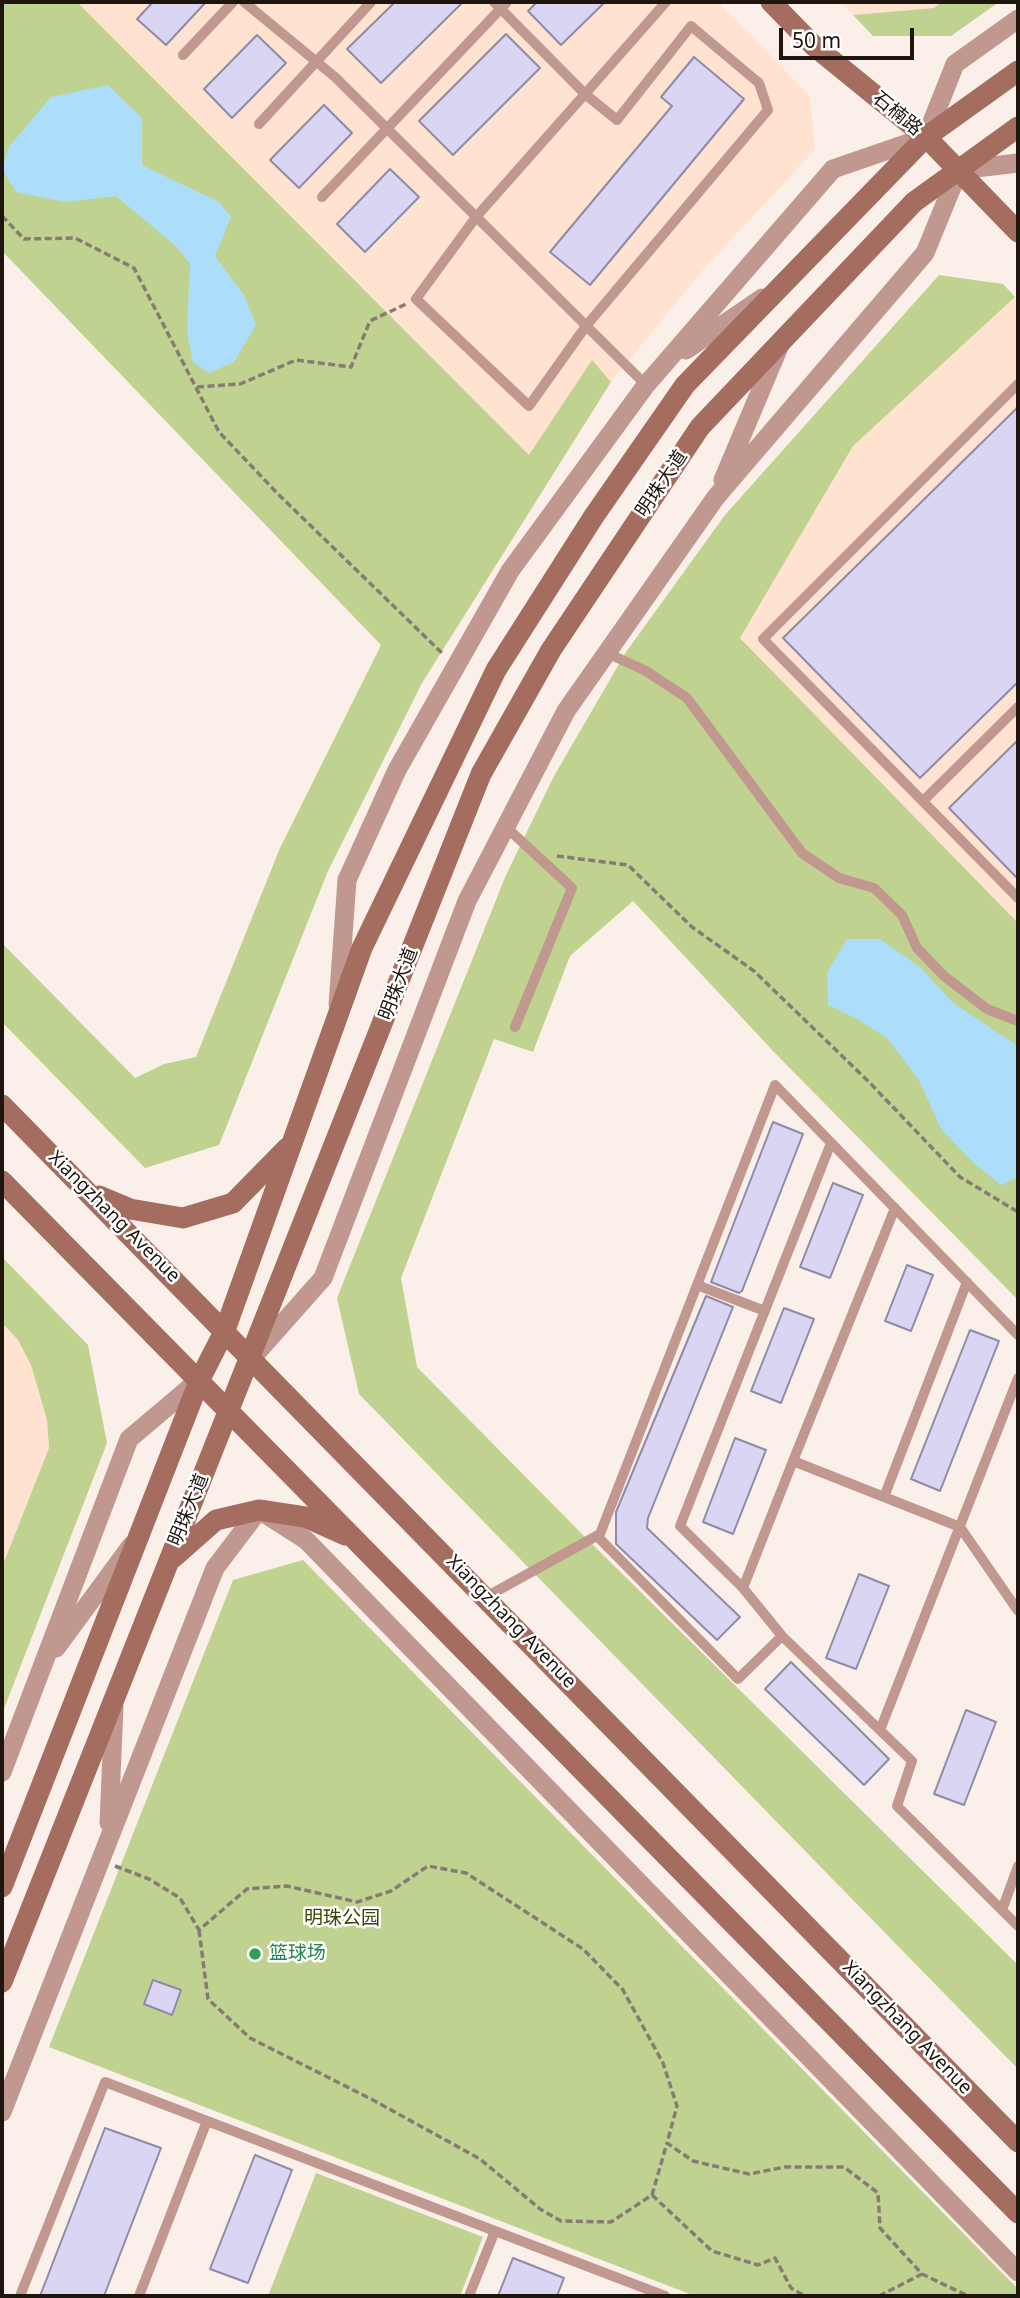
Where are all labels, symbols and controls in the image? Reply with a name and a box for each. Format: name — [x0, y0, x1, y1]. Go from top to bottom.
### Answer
scale bar — [782, 14, 917, 58]
text: 50 m — [792, 26, 841, 54]
street label: 石楠路 — [868, 87, 926, 141]
street label: 明珠大道 — [631, 446, 693, 522]
street label: 明珠大道 — [375, 944, 423, 1024]
street label: Xiangzhang Avenue — [44, 1147, 184, 1287]
street label: 明珠大道 — [164, 1470, 214, 1550]
street label: Xiangzhang Avenue — [441, 1551, 581, 1693]
park label: 明珠公园 — [304, 1908, 380, 1930]
place label: 篮球场 — [269, 1943, 326, 1965]
marker: 篮球场 — [247, 1946, 263, 1962]
street label: Xiangzhang Avenue — [837, 1957, 977, 2099]

